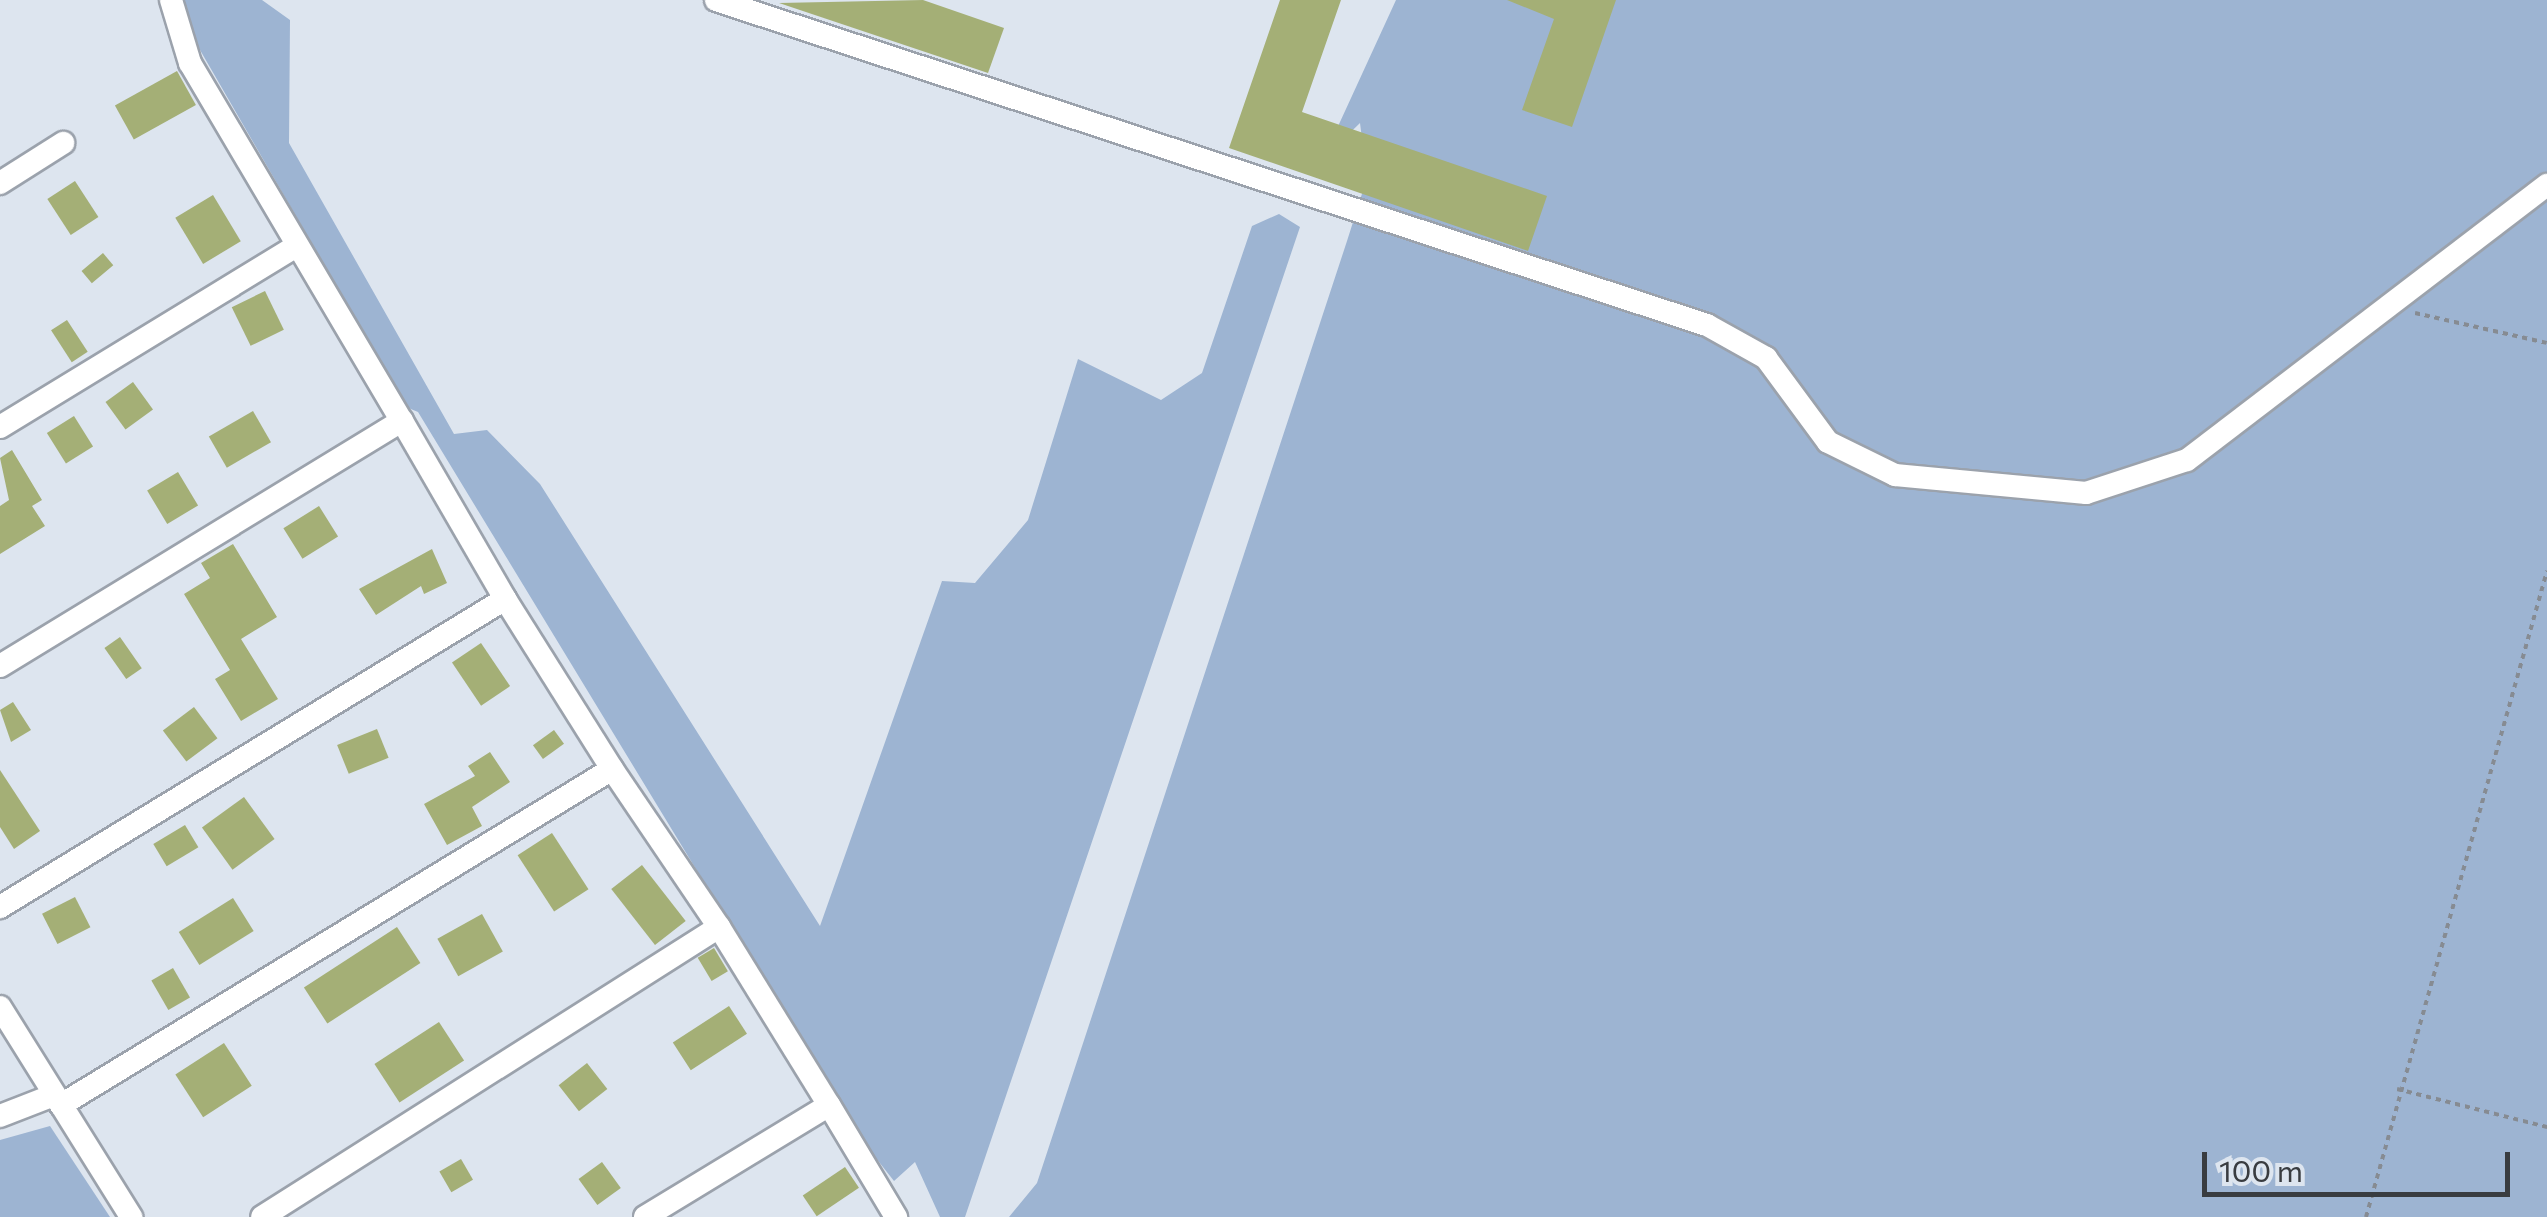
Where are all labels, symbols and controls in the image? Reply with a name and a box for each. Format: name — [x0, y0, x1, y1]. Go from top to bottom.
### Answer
scale bar — [2207, 1132, 2514, 1194]
text: 100 m — [2219, 1151, 2303, 1188]

